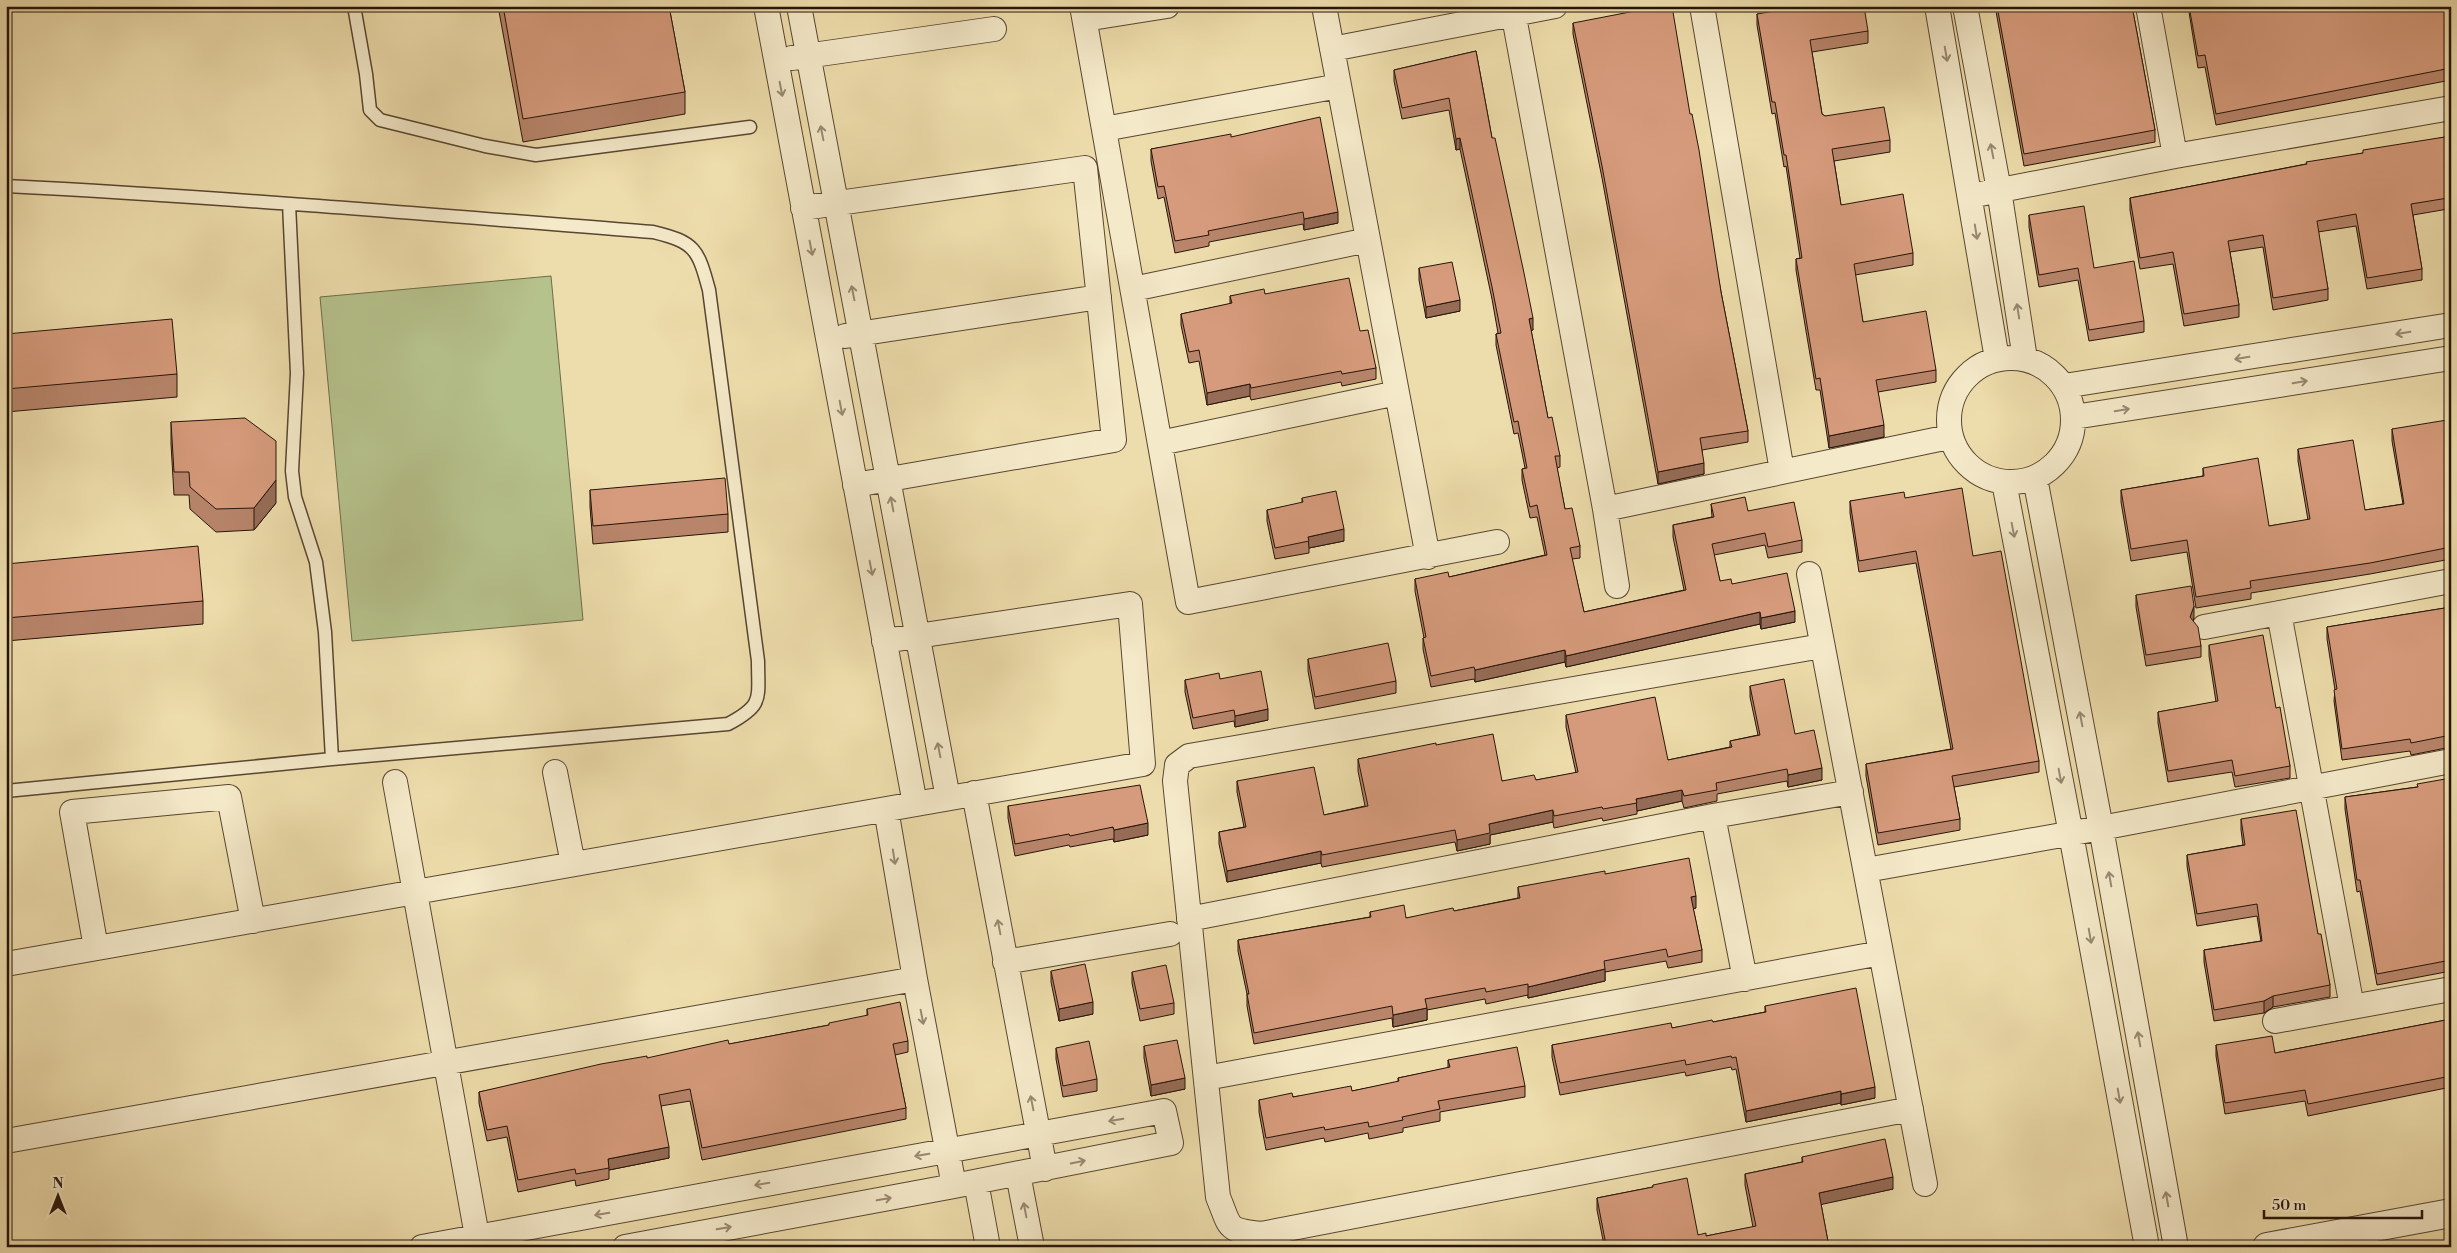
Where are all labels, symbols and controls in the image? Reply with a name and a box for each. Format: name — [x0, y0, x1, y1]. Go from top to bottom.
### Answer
one-way arrow — [1941, 46, 1951, 62]
one-way arrow — [777, 80, 786, 96]
one-way arrow — [817, 126, 827, 142]
one-way arrow — [1987, 143, 1996, 159]
one-way arrow — [1972, 223, 1982, 239]
one-way arrow — [807, 240, 816, 256]
one-way arrow — [847, 286, 857, 302]
one-way arrow — [2012, 303, 2022, 319]
one-way arrow — [2395, 328, 2411, 338]
one-way arrow — [2234, 353, 2250, 363]
one-way arrow — [2292, 376, 2308, 386]
one-way arrow — [837, 400, 846, 416]
one-way arrow — [2114, 404, 2130, 414]
one-way arrow — [887, 497, 897, 513]
one-way arrow — [2009, 522, 2019, 538]
one-way arrow — [866, 559, 876, 575]
one-way arrow — [2075, 711, 2085, 727]
one-way arrow — [933, 743, 943, 759]
one-way arrow — [2056, 767, 2066, 783]
one-way arrow — [890, 849, 900, 865]
one-way arrow — [2105, 871, 2115, 887]
one-way arrow — [993, 919, 1003, 935]
one-way arrow — [2086, 927, 2095, 943]
one-way arrow — [917, 1009, 927, 1025]
one-way arrow — [2133, 1031, 2143, 1047]
one-way arrow — [2115, 1087, 2125, 1103]
one-way arrow — [1027, 1096, 1037, 1112]
one-way arrow — [1108, 1115, 1124, 1125]
one-way arrow — [914, 1151, 930, 1161]
one-way arrow — [1069, 1157, 1085, 1166]
north arrow — [32, 1170, 82, 1220]
text: N — [52, 1175, 64, 1193]
one-way arrow — [754, 1180, 770, 1190]
scale bar — [2264, 1188, 2422, 1220]
one-way arrow — [2162, 1191, 2172, 1207]
one-way arrow — [876, 1194, 892, 1204]
text: 50 m — [2272, 1196, 2306, 1215]
one-way arrow — [1020, 1203, 1030, 1219]
one-way arrow — [594, 1209, 610, 1219]
one-way arrow — [716, 1223, 732, 1233]

